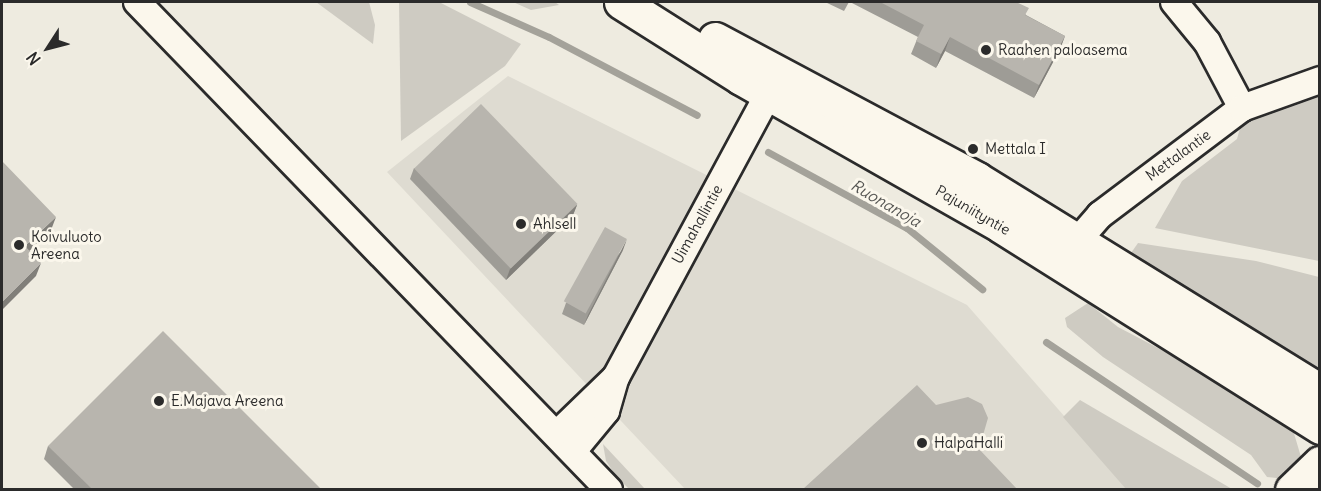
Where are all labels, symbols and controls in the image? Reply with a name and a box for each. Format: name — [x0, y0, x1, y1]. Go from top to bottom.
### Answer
north arrow — [18, 18, 78, 78]
place label: Raahen paloasema — [998, 41, 1128, 59]
marker: Raahen paloasema — [979, 43, 993, 57]
text: N — [22, 48, 45, 69]
street label: Mettalantie — [1142, 125, 1214, 185]
place label: Mettala I — [985, 140, 1046, 158]
marker: Mettala I — [966, 142, 980, 156]
water label: Ruonanoja — [848, 175, 924, 231]
street label: Uimahallintie — [668, 181, 726, 267]
street label: Pajuniityntie — [932, 181, 1014, 239]
place label: Ahlsell — [533, 215, 576, 233]
marker: Ahlsell — [514, 217, 528, 231]
place label: Koivuluoto Areena — [31, 227, 102, 262]
marker: Koivuluoto Areena — [12, 238, 26, 252]
place label: E.Majava Areena — [171, 392, 284, 410]
marker: E.Majava Areena — [152, 394, 166, 408]
place label: HalpaHalli — [934, 434, 1003, 452]
marker: HalpaHalli — [915, 436, 929, 450]

